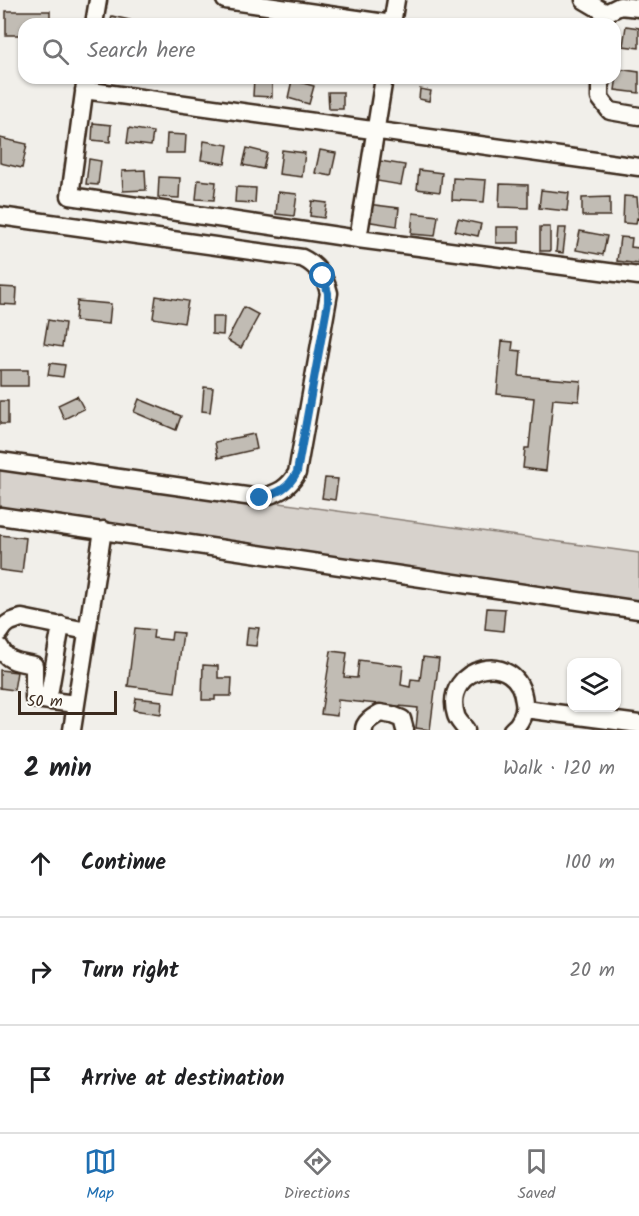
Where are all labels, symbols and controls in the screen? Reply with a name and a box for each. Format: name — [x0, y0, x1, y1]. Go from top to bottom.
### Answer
search box — [18, 18, 621, 84]
text: Search here — [87, 34, 195, 69]
icon: search — [39, 35, 72, 68]
route start — [309, 262, 335, 288]
route end — [246, 484, 272, 510]
map controls — [567, 658, 621, 712]
button: layers — [567, 658, 621, 712]
scale bar — [18, 688, 117, 716]
text: 50 m — [27, 689, 63, 714]
text: 2 min — [24, 748, 92, 790]
text: Walk · 120 m — [503, 753, 615, 785]
text: Continue — [81, 846, 166, 881]
icon: ahead — [24, 847, 57, 880]
text: 100 m — [565, 847, 615, 879]
text: Turn right — [81, 954, 179, 989]
icon: right — [24, 955, 57, 988]
text: 20 m — [569, 955, 615, 987]
text: Arrive at destination — [81, 1062, 284, 1097]
icon: arrive — [24, 1063, 57, 1096]
tab: Map — [84, 1145, 117, 1206]
tab: Directions — [284, 1145, 350, 1206]
tab: Saved — [517, 1145, 555, 1206]

